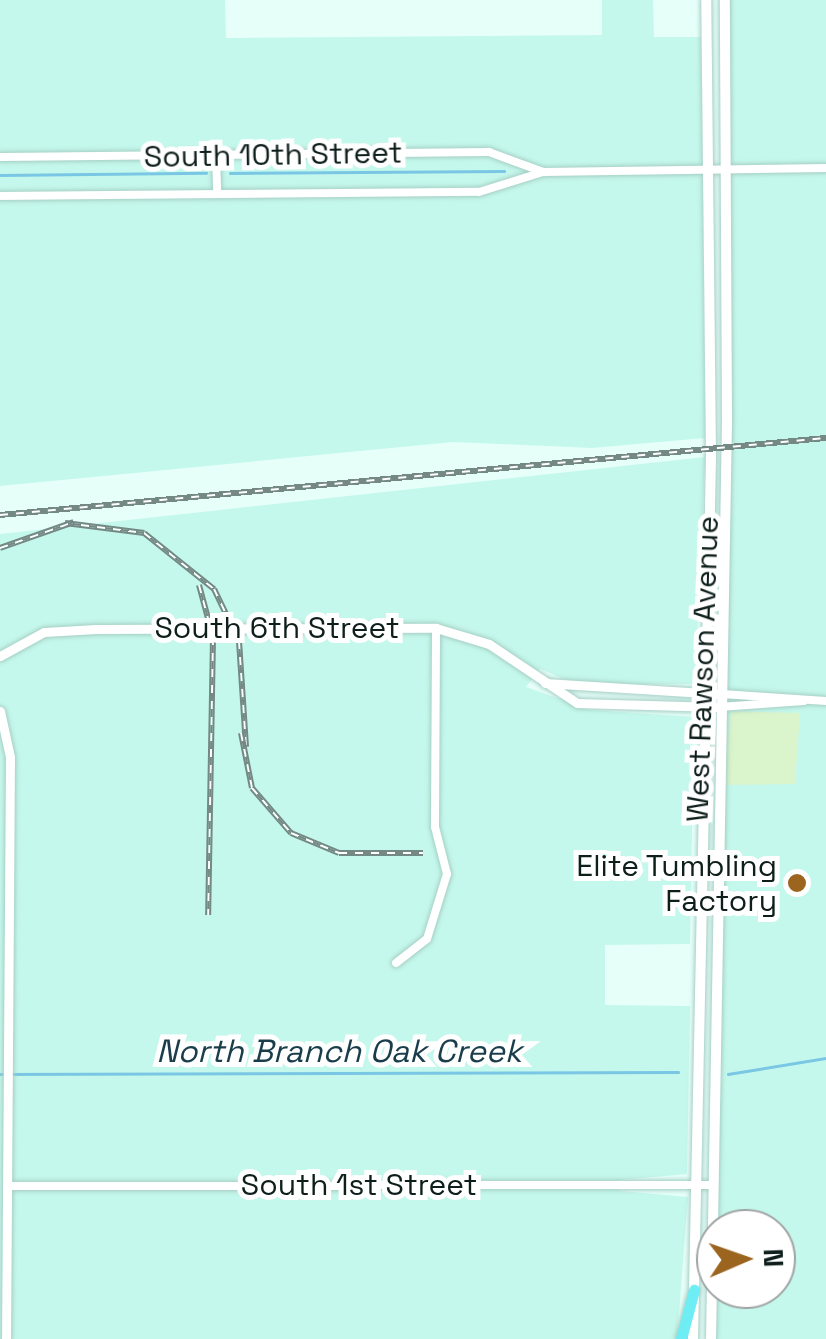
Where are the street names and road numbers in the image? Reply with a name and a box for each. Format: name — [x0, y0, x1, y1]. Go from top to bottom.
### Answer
street label: South 10th Street — [143, 135, 403, 175]
street label: West Rawson Avenue — [680, 515, 726, 823]
street label: South 6th Street — [154, 610, 400, 646]
street label: South 1st Street — [241, 1167, 477, 1203]

